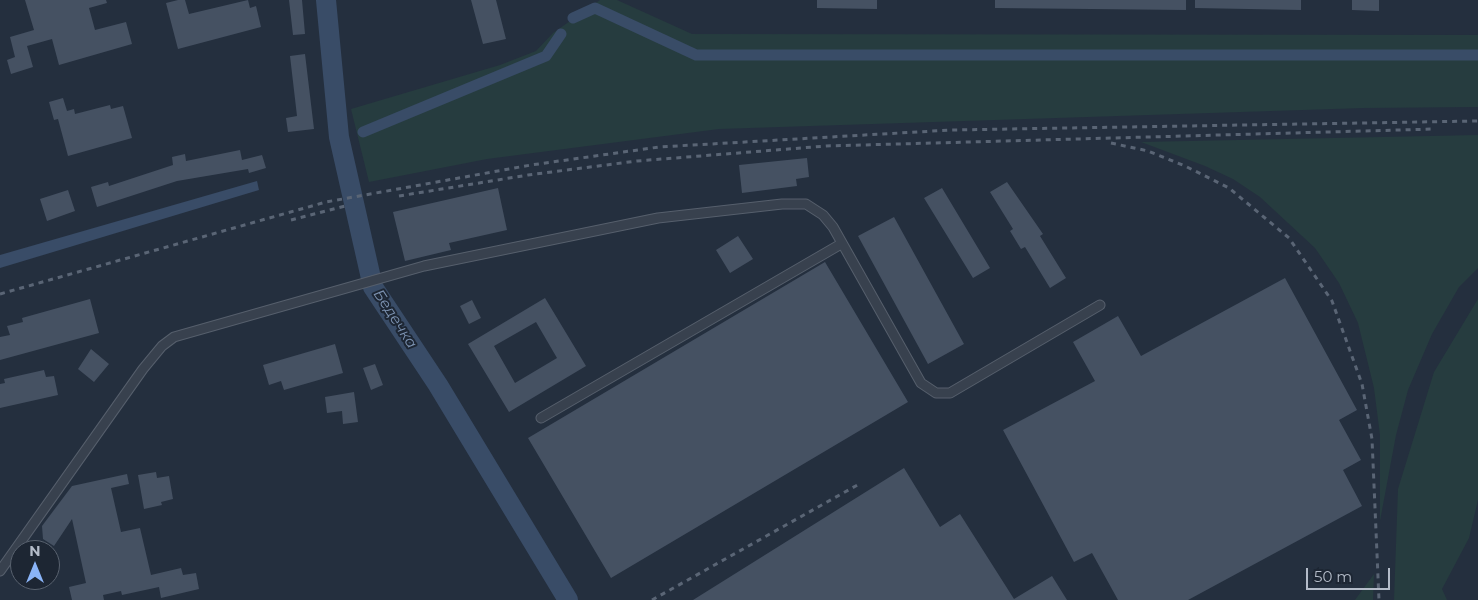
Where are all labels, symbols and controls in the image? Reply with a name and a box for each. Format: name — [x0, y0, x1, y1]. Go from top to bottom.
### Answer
water label: Бедечка — [369, 286, 421, 352]
north arrow — [10, 540, 60, 590]
text: N — [29, 542, 41, 560]
scale bar — [1308, 558, 1392, 590]
text: 50 m — [1314, 567, 1352, 586]

